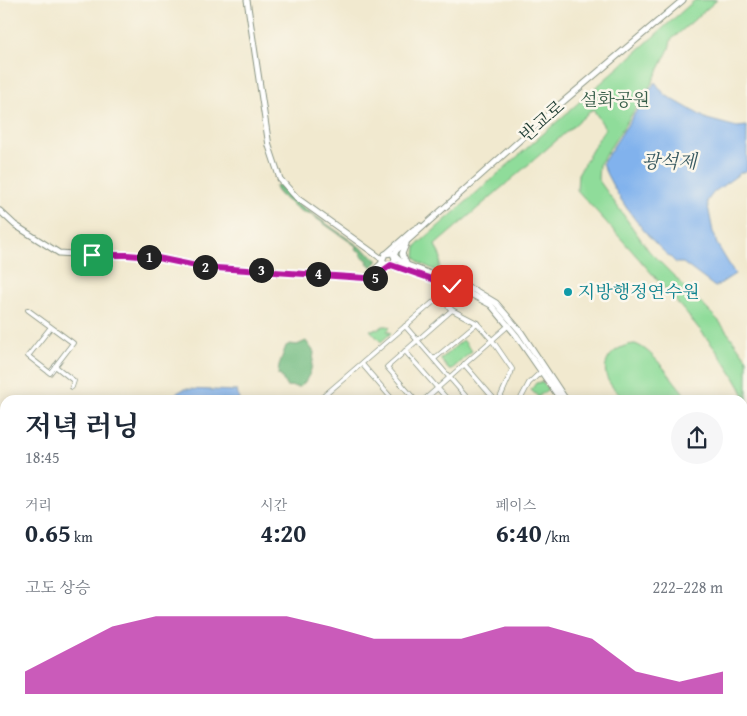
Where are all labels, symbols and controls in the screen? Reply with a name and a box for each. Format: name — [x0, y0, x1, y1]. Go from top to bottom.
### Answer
park label: 설화공원 — [580, 86, 650, 113]
street label: 반교로 — [513, 93, 570, 148]
water label: 광석제 — [641, 147, 699, 175]
pin — [71, 234, 113, 276]
icon: arrive — [78, 241, 106, 269]
pin: 1 — [136, 244, 162, 270]
text: 1 — [146, 247, 153, 267]
pin: 2 — [192, 254, 218, 280]
text: 2 — [202, 257, 209, 277]
pin: 3 — [248, 258, 274, 282]
text: 3 — [258, 260, 265, 280]
pin: 4 — [306, 262, 330, 286]
text: 4 — [315, 264, 322, 284]
pin — [431, 265, 473, 307]
pin: 5 — [362, 266, 388, 290]
text: 5 — [372, 268, 379, 288]
icon: check — [438, 272, 466, 300]
place label: 지방행정연수원 — [578, 278, 700, 305]
marker: 지방행정연수원 — [562, 286, 574, 298]
text: 저녁 러닝 — [25, 405, 139, 446]
button: share — [671, 412, 723, 464]
text: 18:45 — [25, 445, 60, 469]
text: 거리 — [25, 495, 52, 515]
text: 시간 — [260, 495, 287, 515]
text: 페이스 — [496, 495, 536, 515]
text: 0.65 — [25, 515, 71, 551]
text: 4:20 — [260, 515, 306, 551]
text: 6:40 — [496, 515, 542, 551]
text: km — [71, 527, 93, 547]
text: /km — [542, 527, 570, 547]
text: 고도 상승 — [25, 575, 90, 599]
text: 222–228 m — [653, 575, 723, 599]

